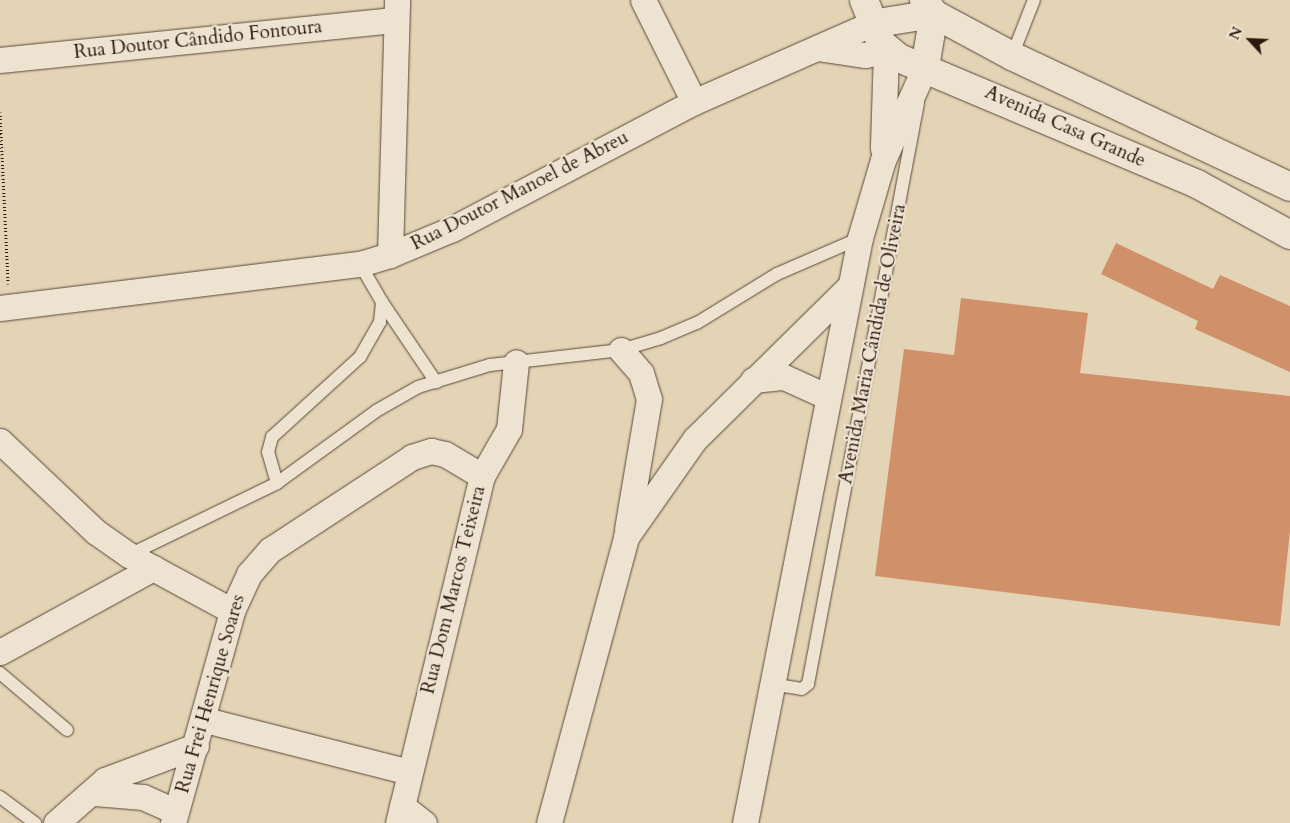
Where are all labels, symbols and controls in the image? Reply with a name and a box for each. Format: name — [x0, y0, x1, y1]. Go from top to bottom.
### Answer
north arrow — [1225, 15, 1275, 65]
street label: Rua Doutor Cândido Fontoura — [73, 16, 323, 64]
text: N — [1225, 24, 1247, 43]
street label: Avenida Casa Grande — [981, 81, 1149, 173]
street label: Rua Doutor Manoel de Abreu — [408, 126, 632, 256]
street label: Avenida Maria Cândida de Oliveira — [835, 202, 911, 486]
street label: Rua Dom Marcos Teixeira — [417, 484, 491, 696]
street label: Rua Frei Henrique Soares — [172, 592, 250, 796]

